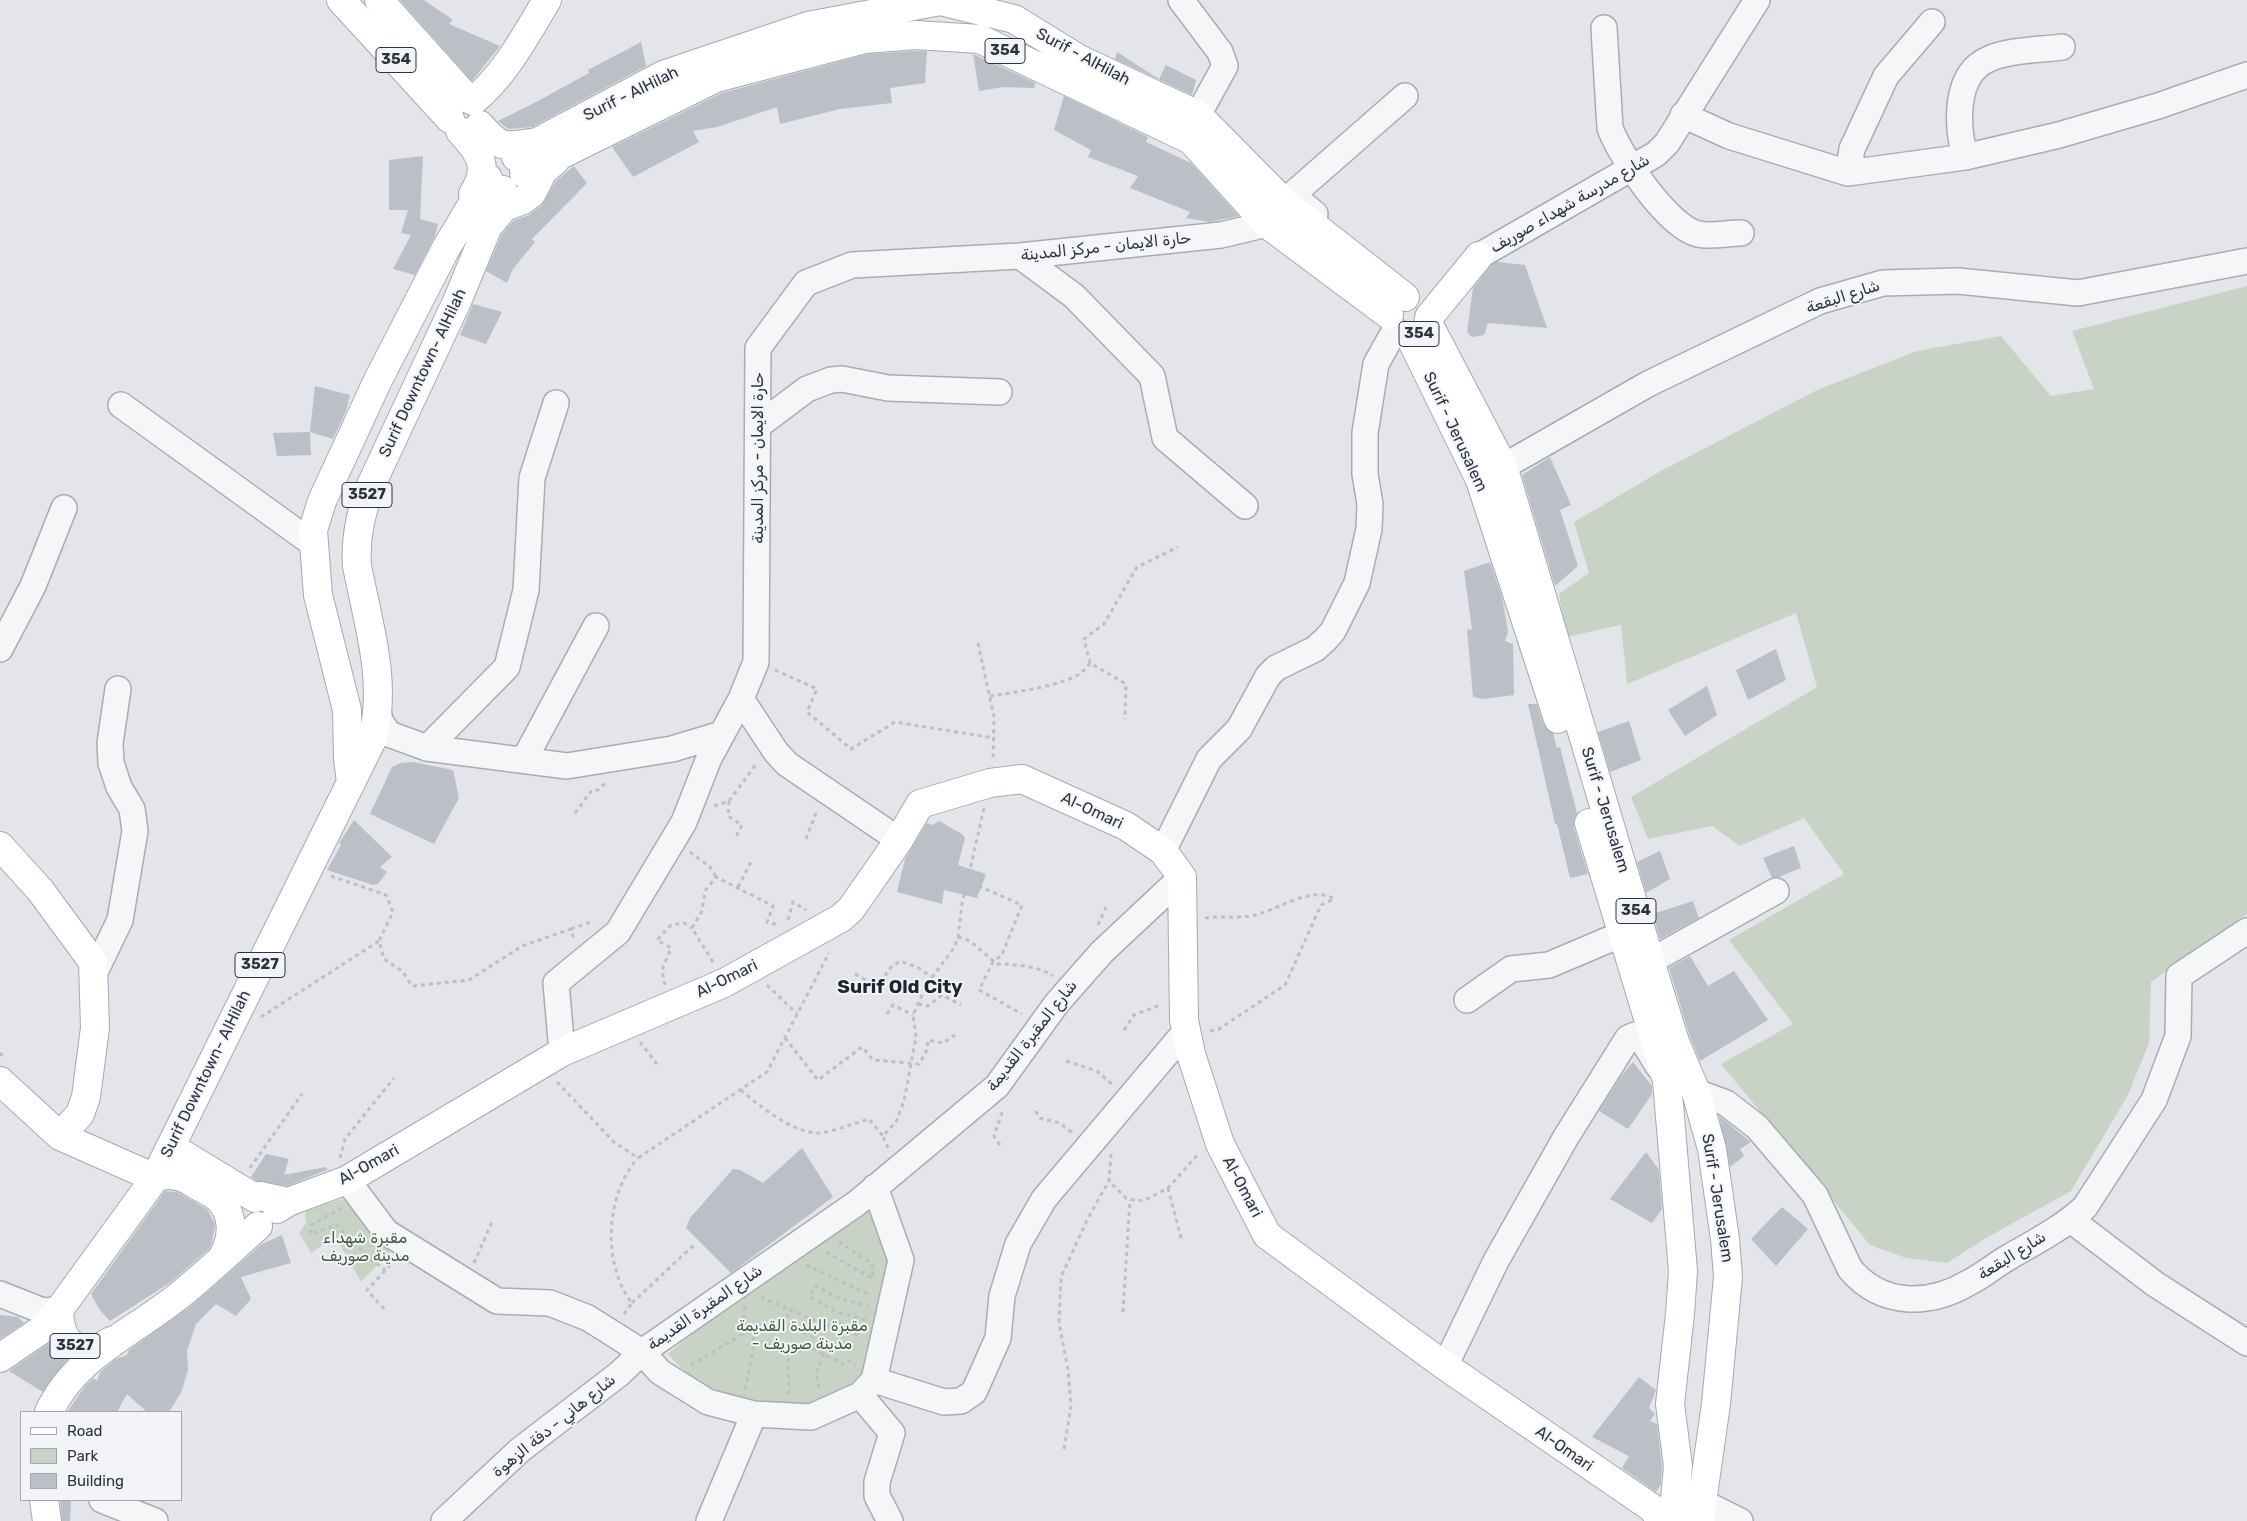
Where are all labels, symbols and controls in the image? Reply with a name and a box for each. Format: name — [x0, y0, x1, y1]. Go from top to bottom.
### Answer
street label: Surif - AlHilah — [1033, 24, 1133, 90]
road number: 354 — [985, 38, 1025, 64]
road number: 354 — [376, 48, 416, 72]
street label: Surif - AlHilah — [580, 63, 682, 125]
street label: شارع مدرسة شهداء صوريف — [1487, 150, 1653, 258]
street label: حارة الايمان - مركز المدينة — [1020, 228, 1192, 266]
street label: شارع البقعة — [1804, 276, 1882, 318]
street label: Surif Downtown- AlHilah — [375, 286, 471, 460]
road number: 354 — [1399, 322, 1439, 346]
street label: Surif - Jerusalem — [1419, 369, 1491, 495]
street label: حارة الايمان - مركز المدينة — [748, 372, 768, 544]
road number: 3527 — [342, 482, 392, 508]
street label: Surif - Jerusalem — [1577, 745, 1633, 875]
street label: Al-Omari — [1058, 788, 1126, 834]
road number: 354 — [1616, 898, 1656, 924]
road number: 3527 — [235, 952, 285, 978]
street label: Al-Omari — [693, 956, 761, 1002]
street label: شارع المقبرة القديمة — [983, 976, 1081, 1096]
district label: Surif Old City — [837, 977, 963, 999]
street label: Surif Downtown- AlHilah — [157, 987, 255, 1161]
street label: Surif - Jerusalem — [1697, 1132, 1737, 1264]
street label: Al-Omari — [335, 1141, 403, 1189]
street label: Al-Omari — [1218, 1153, 1266, 1221]
park label: مقبرة شهداء مدينة صوريف — [321, 1228, 409, 1266]
street label: شارع البقعة — [1974, 1228, 2050, 1284]
street label: شارع المقبرة القديمة — [644, 1261, 766, 1355]
park label: مقبرة البلدة القديمة - مدينة صوريف — [736, 1316, 868, 1354]
road number: 3527 — [50, 1334, 100, 1358]
street label: شارع هاني - دفة الزهوة — [488, 1370, 620, 1482]
legend — [20, 1411, 182, 1501]
text: Road — [67, 1422, 103, 1440]
street label: Al-Omari — [1531, 1422, 1597, 1476]
text: Park — [67, 1447, 98, 1465]
text: Building — [67, 1472, 124, 1490]

